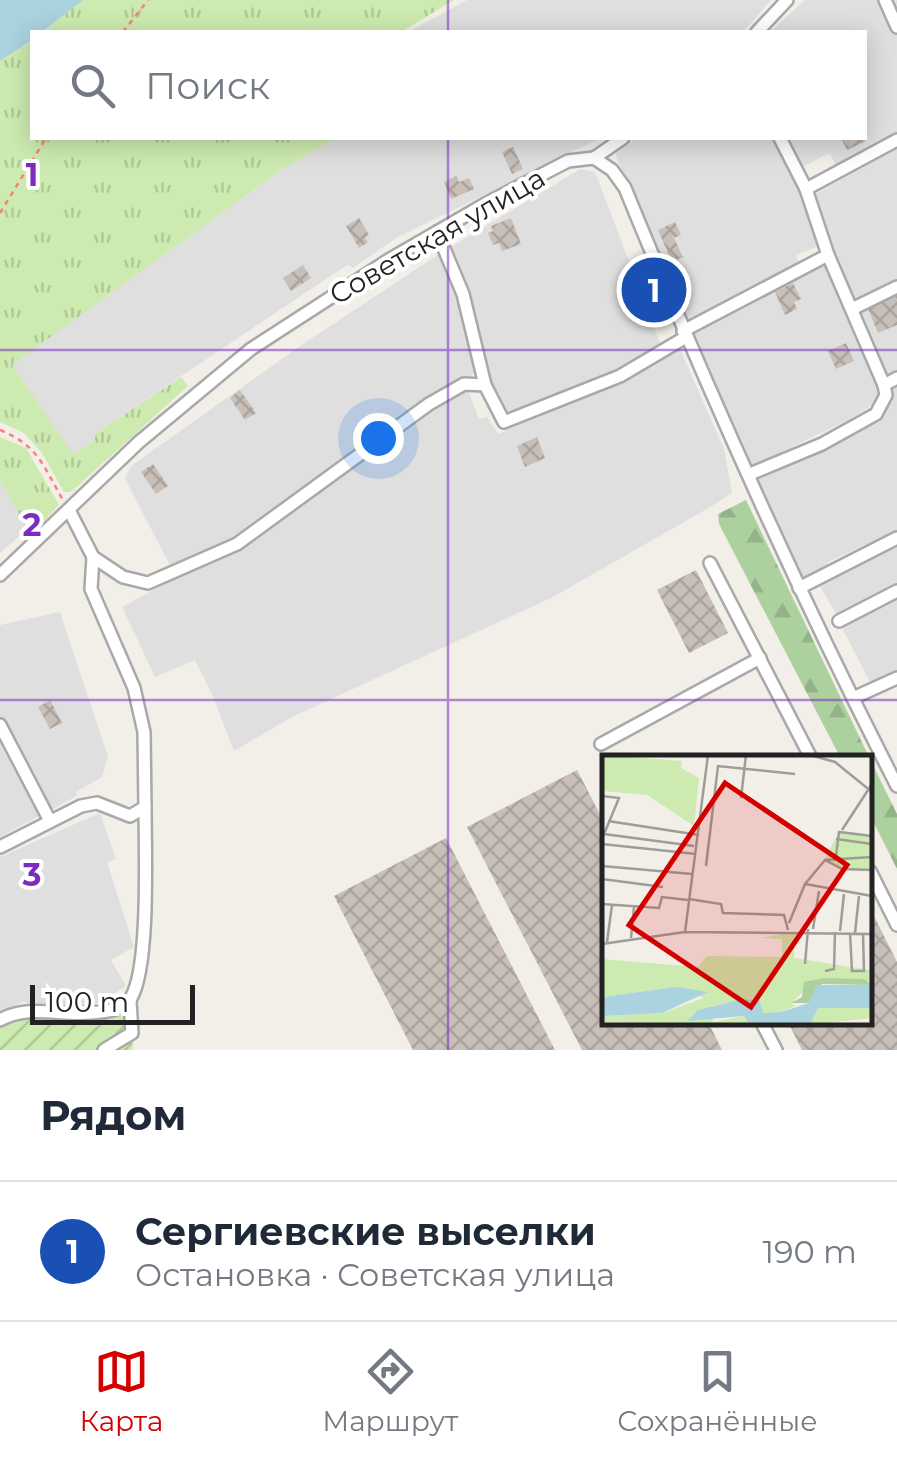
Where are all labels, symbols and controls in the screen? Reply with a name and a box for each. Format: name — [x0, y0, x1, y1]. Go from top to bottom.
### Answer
search box — [30, 30, 867, 140]
icon: search — [65, 58, 120, 113]
text: Поиск — [145, 62, 270, 109]
text: 1 — [26, 155, 38, 194]
street label: Советская улица — [323, 160, 551, 312]
pin: 1 — [622, 252, 686, 328]
your location — [353, 413, 404, 464]
text: 2 — [23, 505, 41, 544]
inset map — [602, 755, 872, 1025]
text: 3 — [22, 855, 41, 894]
scale bar — [30, 980, 195, 1024]
text: 100 m — [45, 985, 129, 1019]
text: Рядом — [40, 1089, 187, 1141]
text: Сергиевские выселки — [135, 1208, 596, 1255]
text: 1 — [66, 1232, 79, 1271]
text: 190 m — [762, 1232, 857, 1271]
text: Остановка · Советская улица — [135, 1255, 615, 1294]
tab: Карта — [79, 1344, 163, 1438]
tab: Маршрут — [322, 1344, 458, 1438]
tab: Сохранённые — [617, 1344, 818, 1438]

